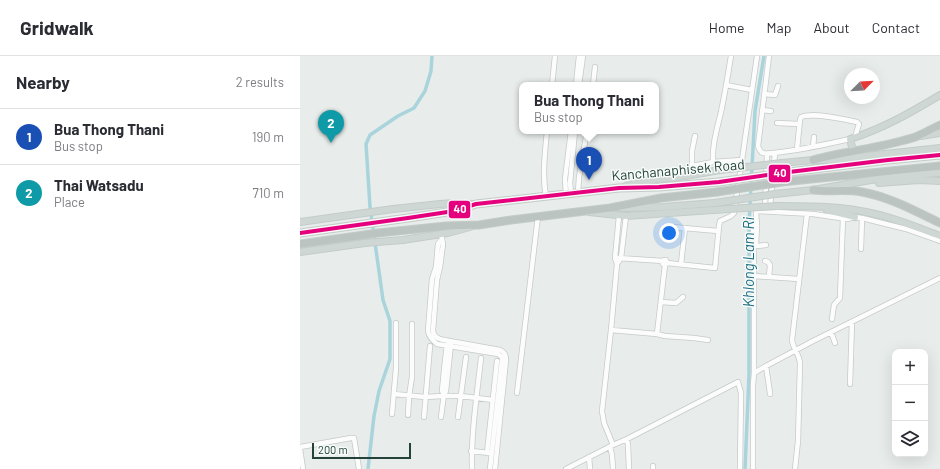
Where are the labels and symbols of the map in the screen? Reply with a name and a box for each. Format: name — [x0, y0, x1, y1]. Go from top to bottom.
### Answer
north arrow — [844, 68, 880, 104]
pin: 2 — [318, 110, 344, 143]
pin: 1 — [576, 147, 602, 180]
street label: Kanchanaphisek Road — [611, 155, 745, 184]
line badge: 40 — [768, 164, 791, 183]
text: 40 — [774, 166, 786, 179]
line badge: 40 — [448, 200, 471, 219]
text: 40 — [454, 202, 466, 215]
water label: Khlong Lam Ri — [739, 217, 757, 307]
your location — [659, 223, 679, 243]
scale bar — [312, 441, 411, 460]

